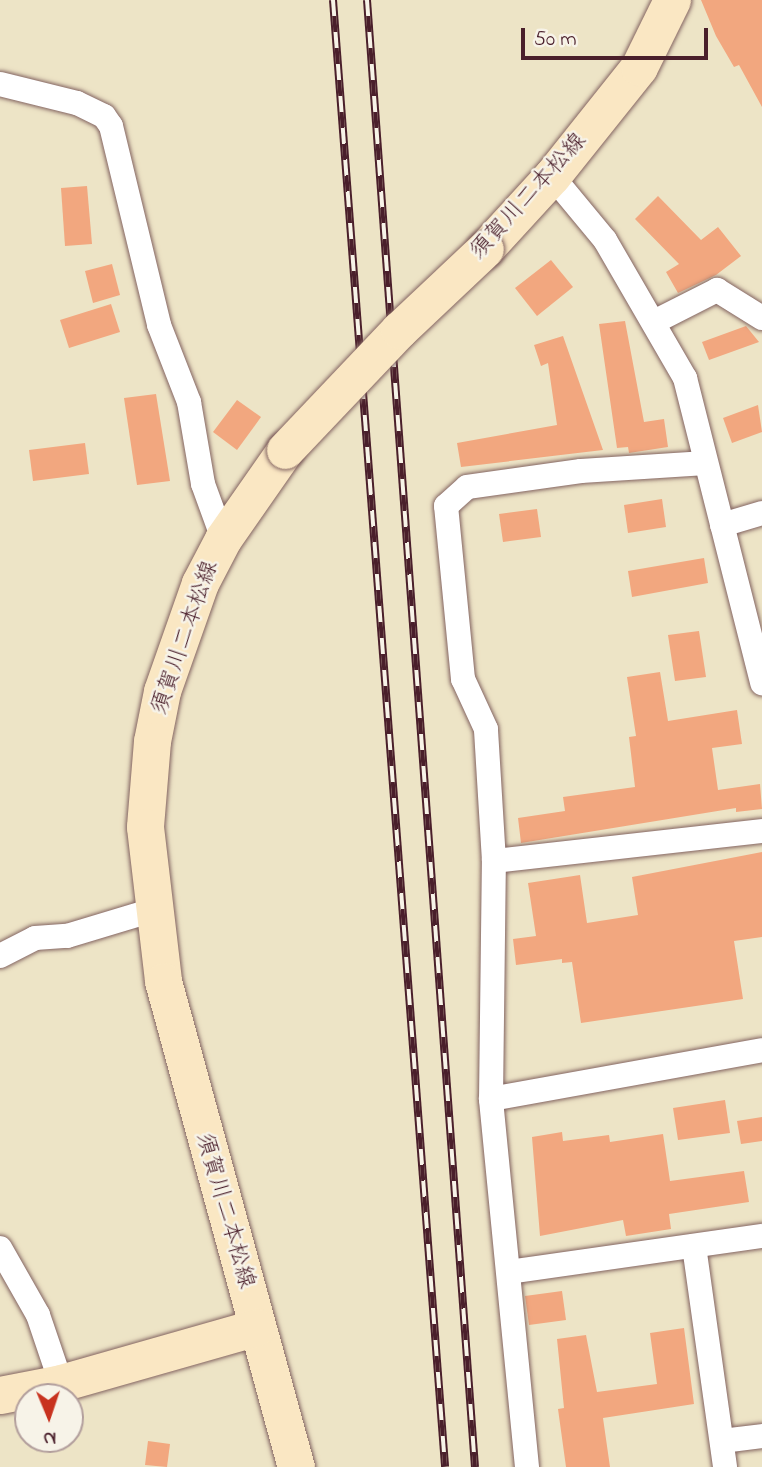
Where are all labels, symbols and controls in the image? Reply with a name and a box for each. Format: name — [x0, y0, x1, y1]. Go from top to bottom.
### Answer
scale bar — [524, 14, 711, 58]
text: 50 m — [534, 25, 577, 55]
street label: 須賀川二本松線 — [465, 128, 593, 266]
street label: 須賀川二本松線 — [147, 557, 225, 719]
street label: 須賀川二本松線 — [189, 1130, 259, 1292]
north arrow — [14, 1383, 84, 1453]
text: N — [43, 1424, 57, 1451]

